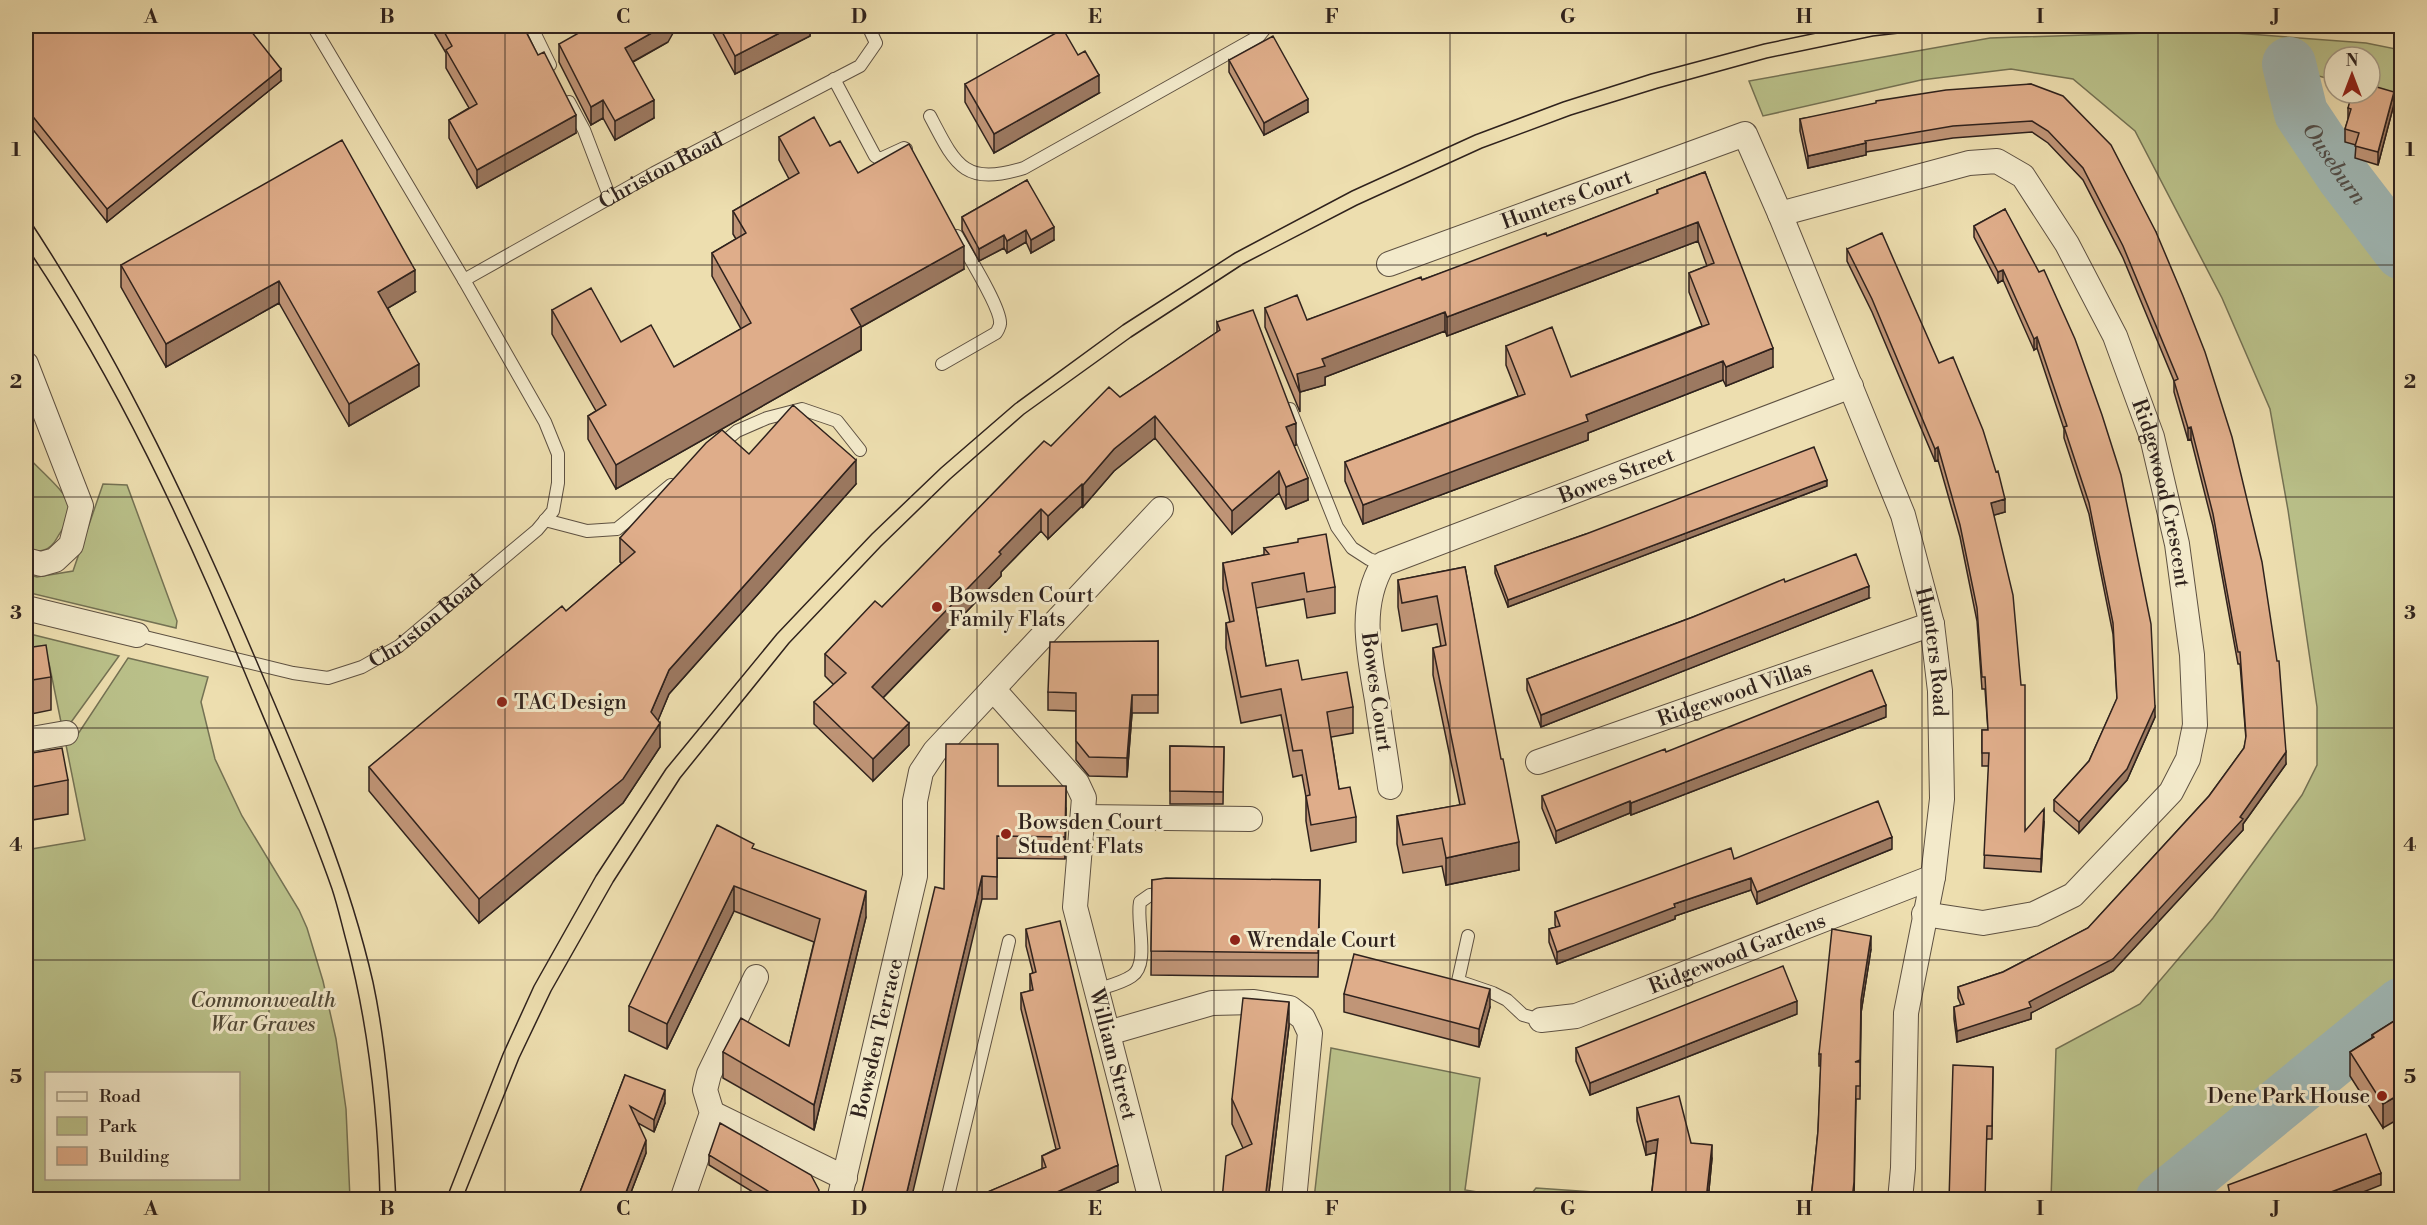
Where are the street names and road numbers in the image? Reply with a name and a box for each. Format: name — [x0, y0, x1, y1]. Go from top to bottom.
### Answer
street label: Christon Road — [594, 127, 728, 215]
street label: Hunters Court — [1498, 164, 1636, 236]
street label: Ridgewood Crescent — [2125, 396, 2195, 590]
street label: Bowes Street — [1554, 442, 1679, 510]
street label: Christon Road — [364, 570, 488, 674]
street label: Hunters Road — [1909, 585, 1952, 717]
street label: Bowes Court — [1355, 630, 1397, 754]
street label: Ridgewood Villas — [1654, 655, 1815, 733]
street label: Ridgewood Gardens — [1645, 908, 1830, 1000]
street label: Bowsden Terrace — [846, 956, 909, 1122]
street label: William Street — [1082, 985, 1142, 1124]

